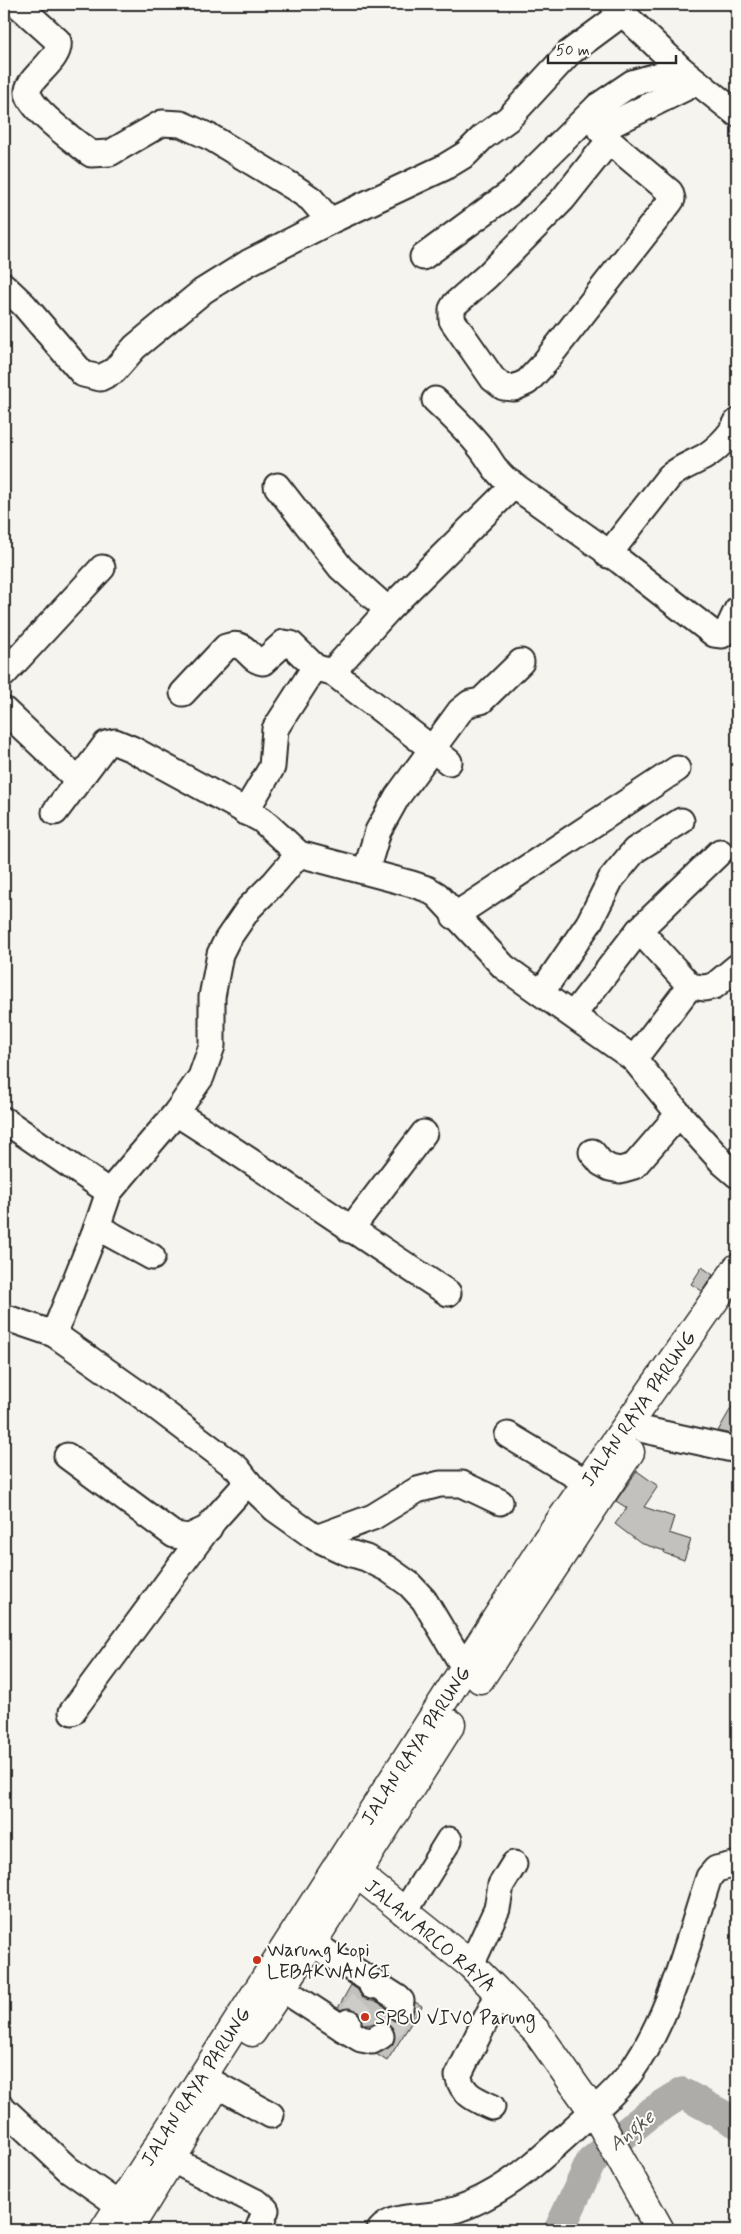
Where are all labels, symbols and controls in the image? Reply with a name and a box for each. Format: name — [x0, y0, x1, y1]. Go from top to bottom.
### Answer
scale bar — [548, 32, 676, 64]
text: 50 m — [556, 41, 590, 61]
street label: JALAN RAYA PARUNG — [576, 1326, 702, 1492]
street label: JALAN RAYA PARUNG — [356, 1662, 477, 1830]
street label: JALAN ARCO RAYA — [359, 1874, 501, 1998]
place label: Warung Kopi LEBAKWANGI — [267, 1938, 390, 1985]
marker: Warung Kopi LEBAKWANGI — [251, 1954, 263, 1966]
street label: JALAN RAYA PARUNG — [136, 2003, 257, 2171]
place label: SPBU VIVO Parung — [375, 2006, 536, 2033]
marker: SPBU VIVO Parung — [359, 2011, 371, 2023]
water label: Angke — [603, 2104, 662, 2159]

